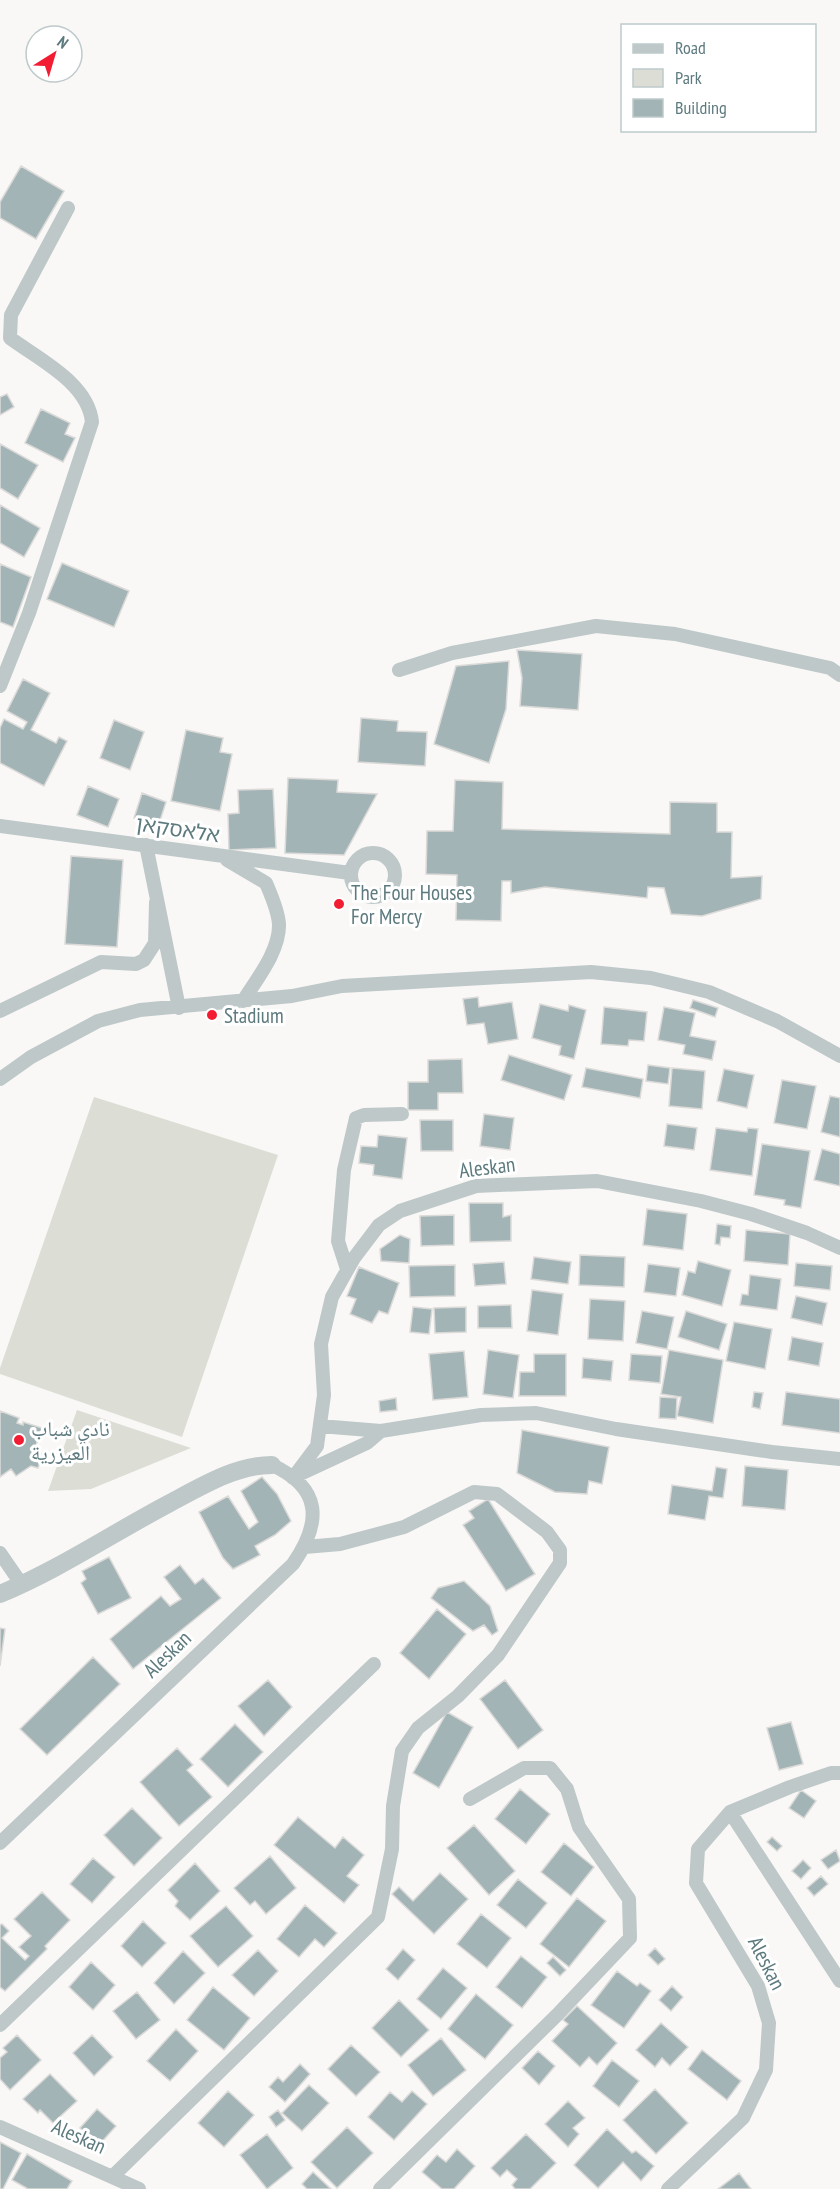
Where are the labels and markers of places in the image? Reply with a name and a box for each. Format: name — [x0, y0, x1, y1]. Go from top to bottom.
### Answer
place label: The Four Houses For Mercy — [351, 879, 472, 930]
marker: The Four Houses For Mercy — [332, 897, 346, 911]
place label: Stadium — [224, 1002, 284, 1029]
marker: Stadium — [205, 1008, 219, 1022]
place label: نادي شباب العيزرية — [31, 1415, 110, 1466]
marker: نادي شباب العيزرية — [12, 1433, 26, 1447]

